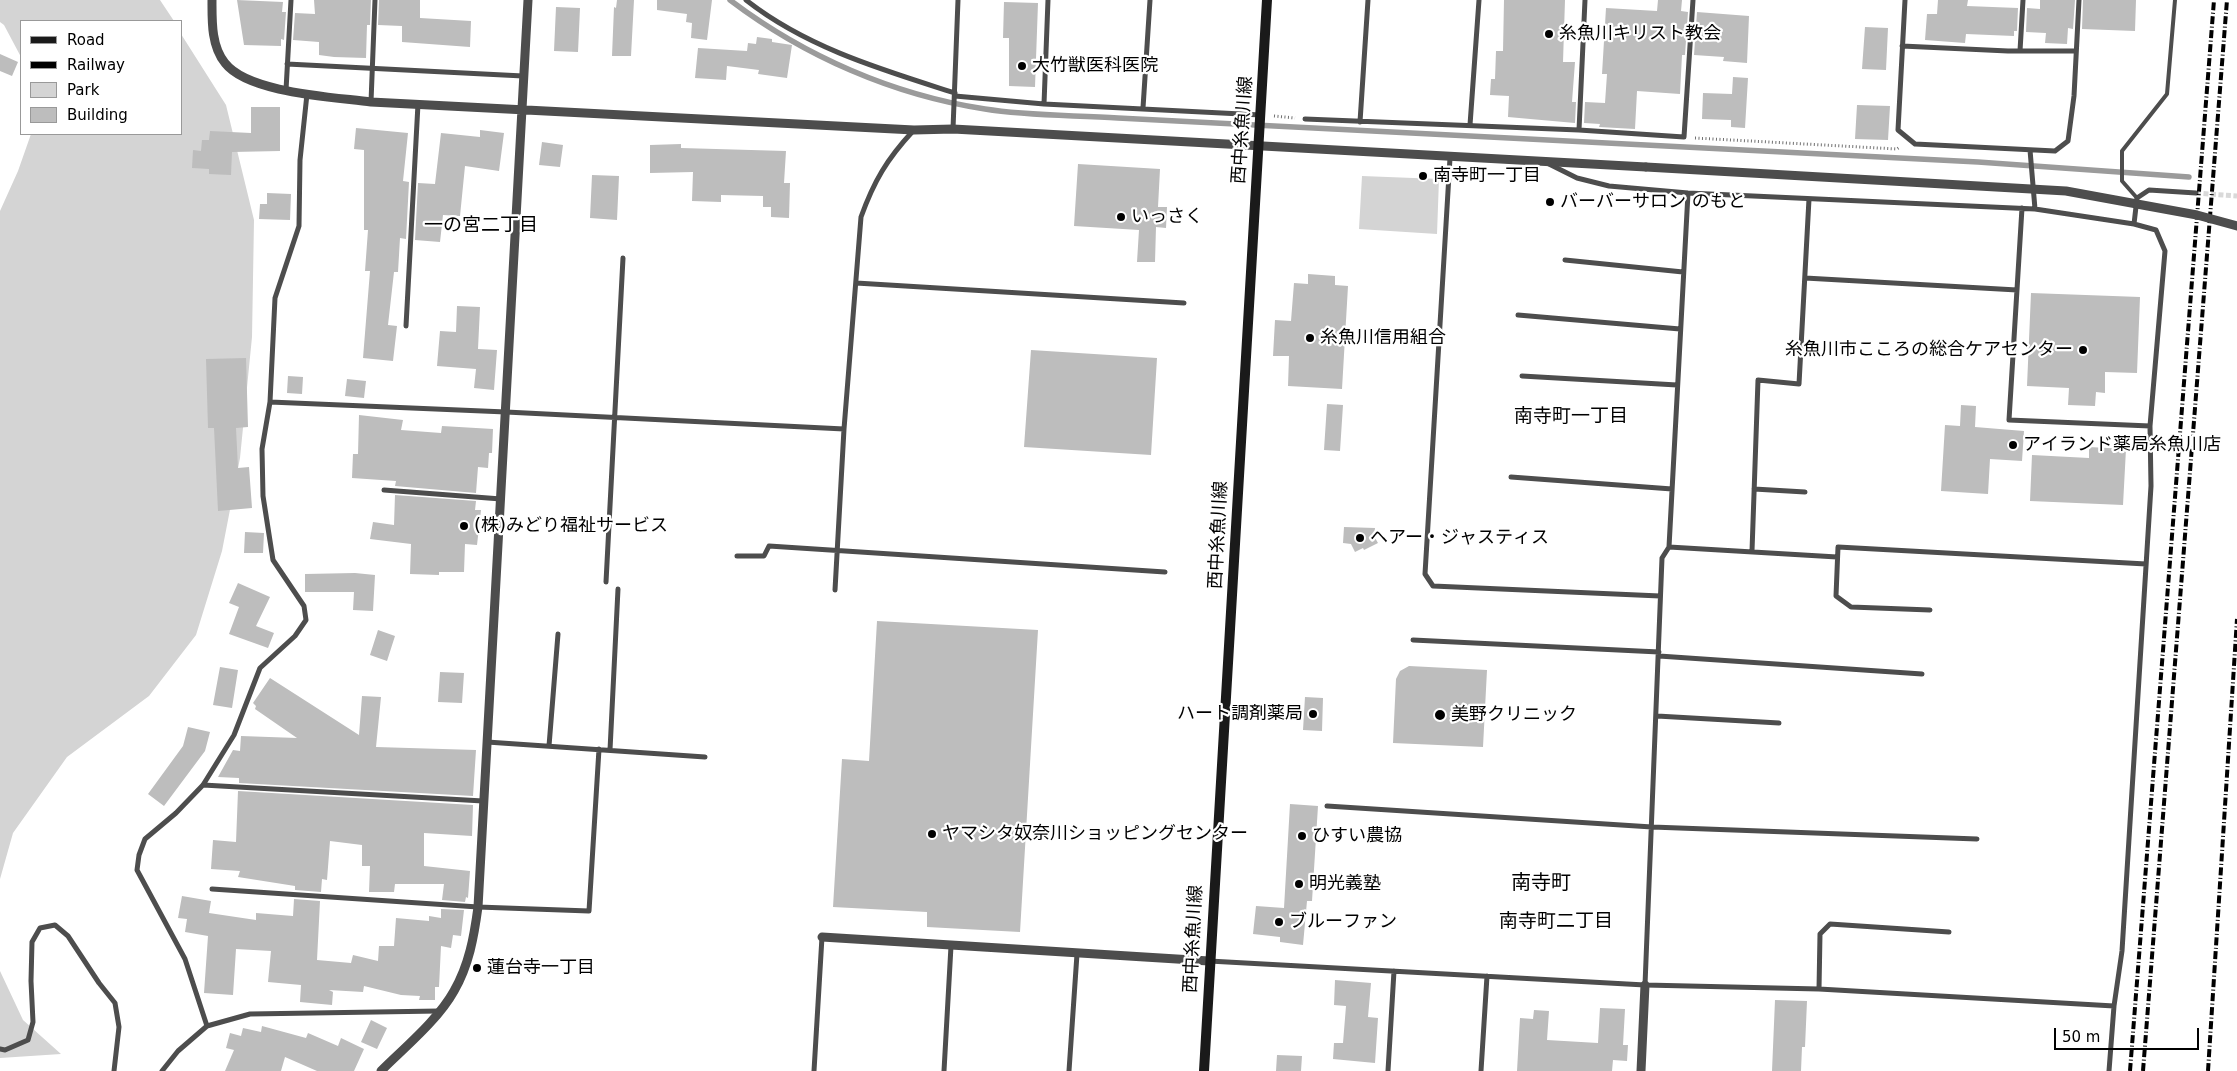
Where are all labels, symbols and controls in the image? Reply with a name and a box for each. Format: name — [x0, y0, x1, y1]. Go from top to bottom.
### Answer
legend — [20, 20, 182, 135]
place label: 糸魚川キリスト教会 — [1559, 23, 1721, 45]
marker: 糸魚川キリスト教会 — [1543, 28, 1555, 40]
text: Road — [67, 31, 105, 49]
place label: 大竹獣医科医院 — [1032, 55, 1158, 77]
text: Railway — [67, 56, 125, 74]
marker: 大竹獣医科医院 — [1016, 60, 1028, 72]
street label: 西中糸魚川線 — [1228, 75, 1258, 185]
text: Park — [67, 81, 99, 99]
text: Building — [67, 106, 128, 124]
place label: 南寺町一丁目 — [1433, 165, 1541, 187]
marker: 南寺町一丁目 — [1417, 170, 1429, 182]
place label: バーバーサロン のもと — [1560, 191, 1746, 213]
marker: バーバーサロン のもと — [1544, 196, 1556, 208]
place label: いっさく — [1131, 206, 1203, 228]
marker: いっさく — [1115, 211, 1127, 223]
district label: 一の宮二丁目 — [424, 215, 538, 237]
place label: 糸魚川信用組合 — [1320, 327, 1446, 349]
marker: 糸魚川信用組合 — [1304, 332, 1316, 344]
place label: 糸魚川市こころの総合ケアセンター — [1785, 339, 2073, 361]
marker: 糸魚川市こころの総合ケアセンター — [2077, 344, 2089, 356]
district label: 南寺町一丁目 — [1514, 406, 1628, 428]
place label: アイランド薬局糸魚川店 — [2023, 434, 2221, 456]
marker: アイランド薬局糸魚川店 — [2007, 439, 2019, 451]
street label: 西中糸魚川線 — [1205, 481, 1233, 589]
place label: (株)みどり福祉サービス — [474, 515, 668, 537]
marker: (株)みどり福祉サービス — [458, 520, 470, 532]
place label: ヘアー・ジャスティス — [1370, 527, 1549, 549]
marker: ヘアー・ジャスティス — [1354, 532, 1366, 544]
place label: ハート調剤薬局 — [1177, 703, 1303, 725]
place label: 美野クリニック — [1451, 704, 1577, 726]
marker: ハート調剤薬局 — [1307, 708, 1319, 720]
marker: 美野クリニック — [1433, 708, 1447, 722]
place label: ヤマシタ奴奈川ショッピングセンター — [942, 823, 1248, 845]
place label: ひすい農協 — [1312, 825, 1402, 847]
marker: ヤマシタ奴奈川ショッピングセンター — [926, 828, 938, 840]
marker: ひすい農協 — [1296, 830, 1308, 842]
district label: 南寺町 — [1511, 872, 1571, 896]
place label: 明光義塾 — [1309, 873, 1381, 895]
marker: 明光義塾 — [1293, 878, 1305, 890]
street label: 西中糸魚川線 — [1180, 885, 1208, 993]
place label: ブルーファン — [1289, 911, 1397, 933]
district label: 南寺町二丁目 — [1499, 911, 1613, 933]
marker: ブルーファン — [1273, 916, 1285, 928]
place label: 蓮台寺一丁目 — [487, 957, 595, 979]
marker: 蓮台寺一丁目 — [471, 962, 483, 974]
scale bar — [2057, 1018, 2202, 1050]
text: 50 m — [2062, 1028, 2100, 1046]

